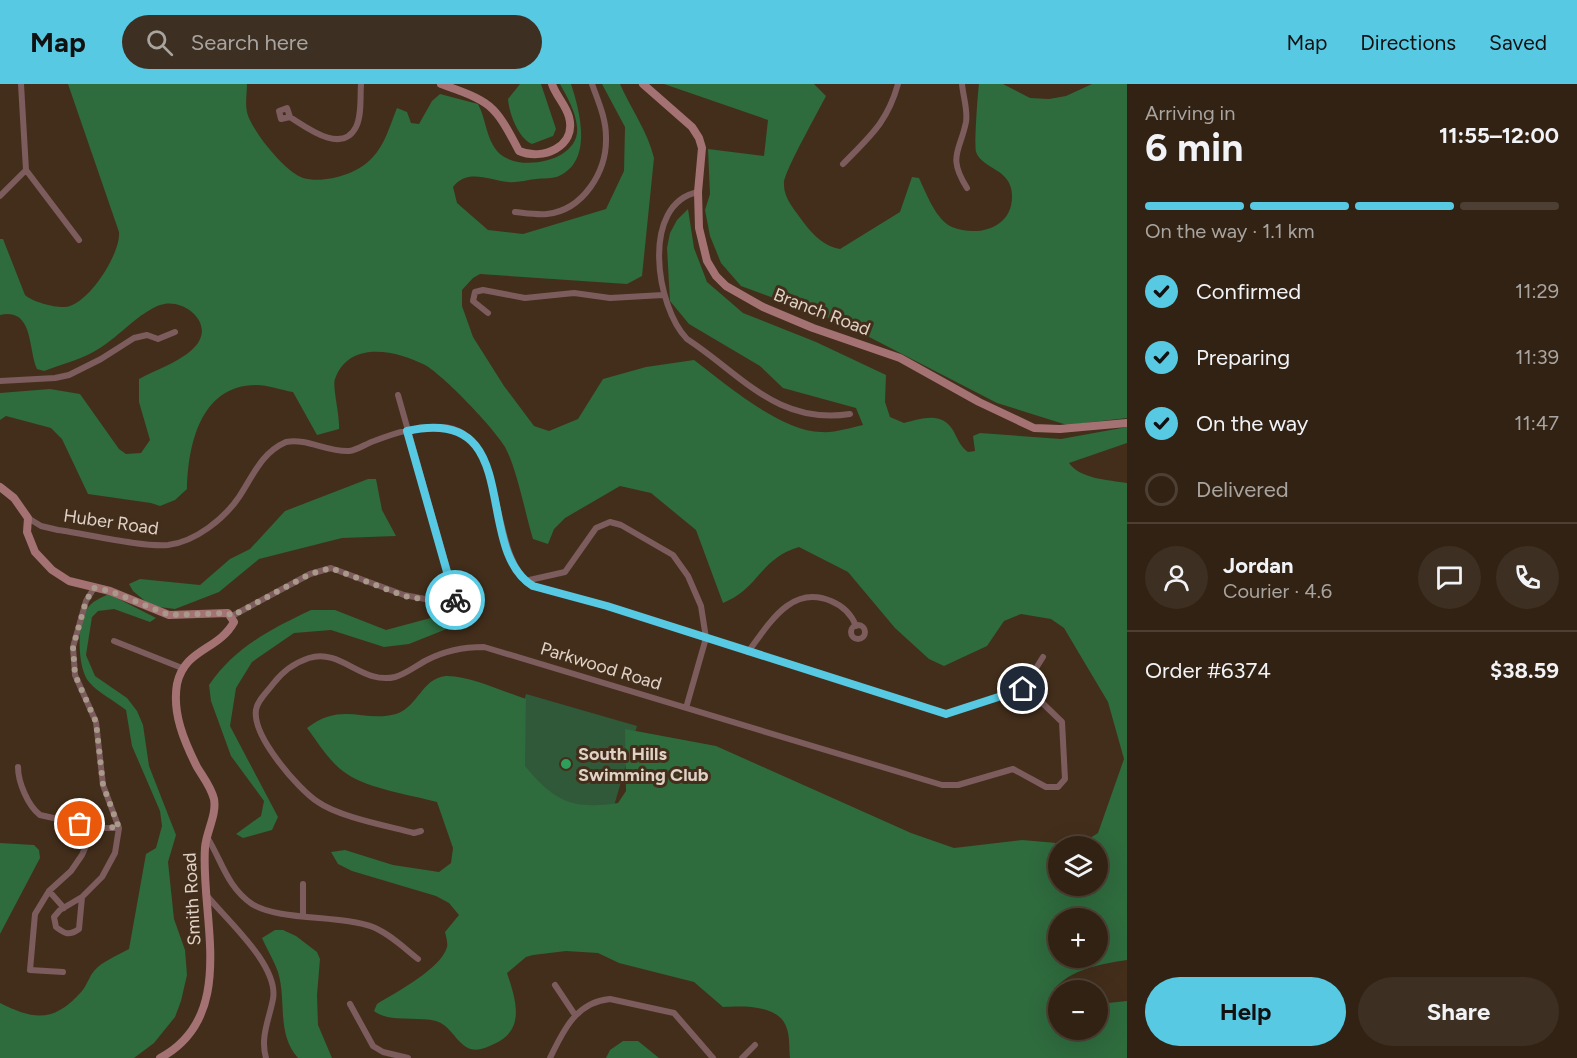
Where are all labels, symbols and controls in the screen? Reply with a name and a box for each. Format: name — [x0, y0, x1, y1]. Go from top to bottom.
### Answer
search box — [122, 15, 542, 69]
text: Map — [30, 25, 86, 59]
icon: search — [143, 26, 176, 59]
text: Search here — [191, 29, 308, 56]
text: Map — [1286, 30, 1327, 55]
text: Directions — [1360, 30, 1456, 55]
text: Saved — [1489, 30, 1547, 55]
text: Arriving in — [1145, 101, 1235, 125]
text: 11:55–12:00 — [1439, 122, 1559, 149]
text: 6 min — [1145, 124, 1243, 171]
text: On the way · 1.1 km — [1145, 219, 1315, 243]
icon: check — [1145, 275, 1178, 308]
text: Confirmed — [1196, 278, 1301, 305]
text: 11:29 — [1515, 279, 1559, 303]
street label: Branch Road — [770, 283, 874, 341]
icon: check — [1145, 341, 1178, 374]
text: Preparing — [1196, 344, 1290, 371]
text: 11:39 — [1515, 345, 1559, 369]
icon: check — [1145, 407, 1178, 440]
text: On the way — [1196, 410, 1308, 437]
text: 11:47 — [1514, 411, 1559, 435]
text: Delivered — [1196, 476, 1289, 503]
street label: Huber Road — [62, 504, 160, 540]
button: person — [1145, 546, 1208, 609]
button: chat — [1418, 546, 1481, 609]
button: phone — [1496, 546, 1559, 609]
text: Jordan — [1223, 552, 1294, 579]
courier — [425, 570, 485, 630]
text: Courier · 4.6 — [1223, 579, 1332, 603]
icon: bike — [439, 584, 472, 617]
street label: Parkwood Road — [538, 637, 664, 695]
text: Order #6374 — [1145, 657, 1271, 684]
text: $38.59 — [1490, 657, 1559, 684]
pin — [997, 663, 1048, 714]
icon: home — [1006, 672, 1039, 705]
place label: South Hills Swimming Club — [578, 743, 709, 786]
marker: South Hills Swimming Club — [559, 757, 573, 771]
pin — [54, 798, 105, 849]
icon: bag — [63, 807, 96, 840]
map controls — [1048, 836, 1108, 1040]
button: layers — [1048, 836, 1108, 896]
street label: Smith Road — [179, 852, 205, 946]
button: + — [1048, 908, 1108, 968]
button: Help — [1145, 977, 1346, 1046]
button: Share — [1358, 977, 1559, 1046]
button: − — [1048, 980, 1108, 1040]

